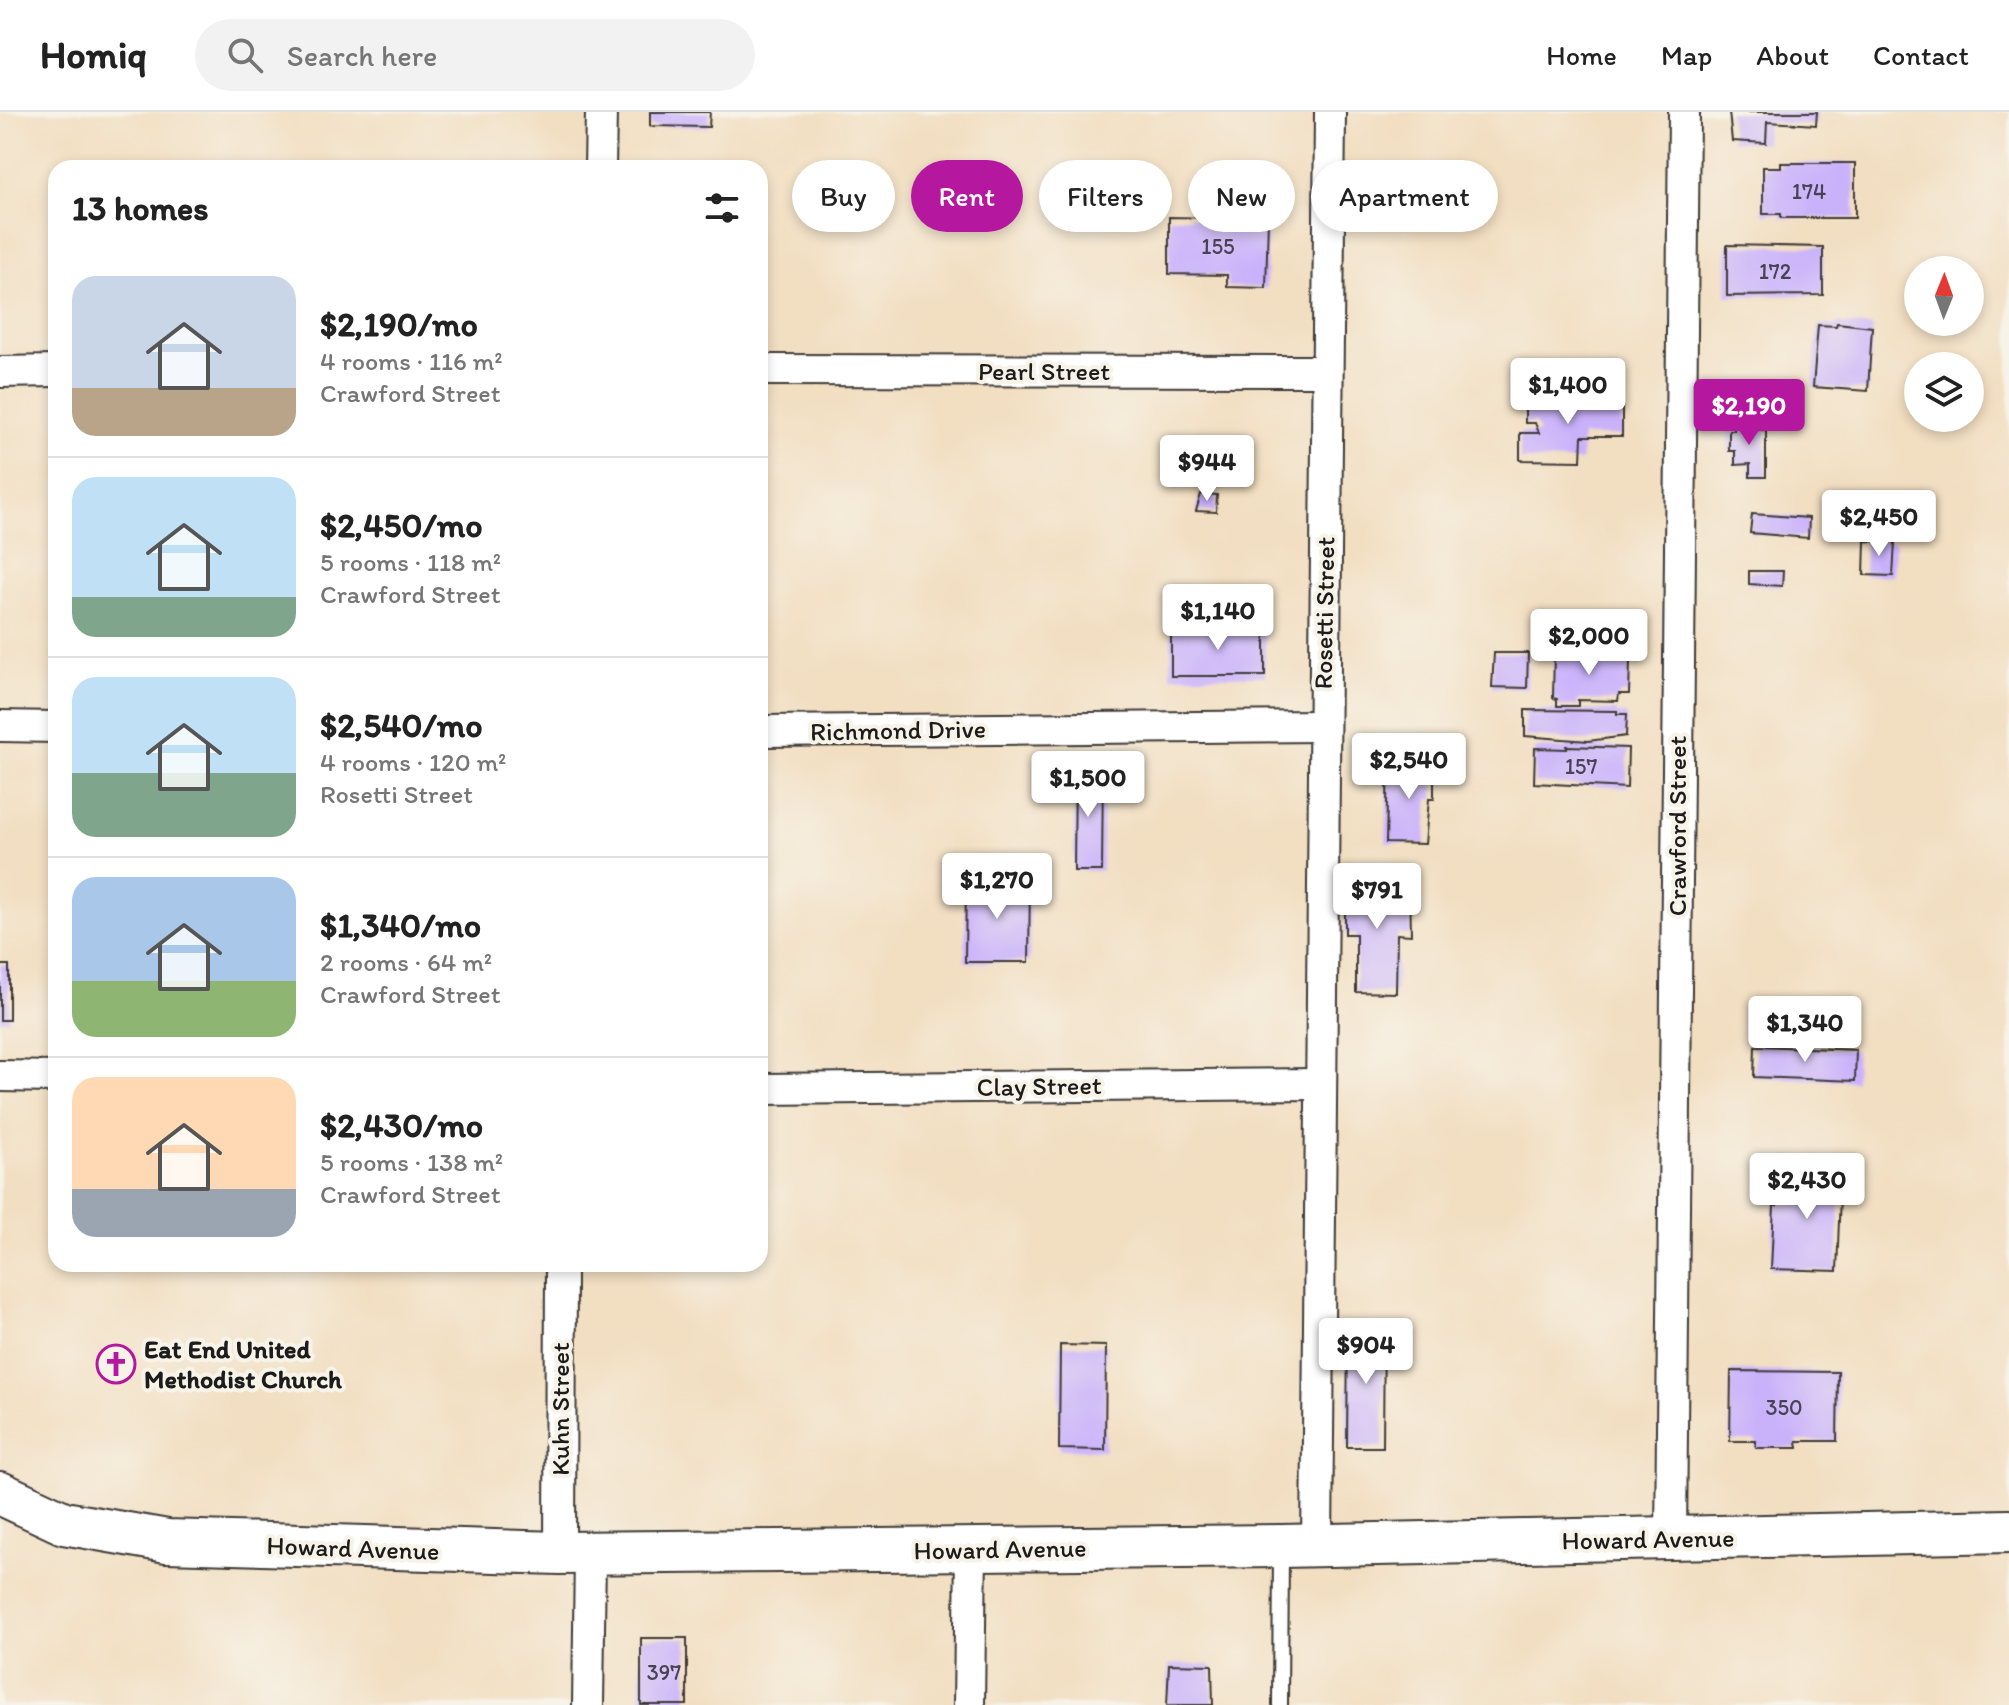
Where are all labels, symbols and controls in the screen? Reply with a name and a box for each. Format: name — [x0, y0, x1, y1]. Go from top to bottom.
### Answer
search box — [195, 19, 755, 91]
text: Homiq — [40, 32, 147, 78]
icon: search — [223, 33, 267, 77]
text: Search here — [287, 37, 437, 74]
text: Home — [1546, 38, 1617, 72]
text: Map — [1661, 38, 1712, 72]
text: About — [1756, 38, 1829, 72]
text: Contact — [1873, 38, 1969, 72]
chip: Buy — [792, 160, 895, 232]
chip: Rent — [911, 160, 1023, 232]
chip: Filters — [1039, 160, 1172, 232]
chip: New — [1188, 160, 1295, 232]
chip: Apartment — [1311, 160, 1498, 232]
house number: 174 — [1792, 178, 1826, 205]
icon: filters — [700, 186, 744, 230]
text: 13 homes — [72, 188, 208, 229]
house number: 155 — [1201, 233, 1235, 260]
north arrow — [1904, 256, 1984, 336]
map controls — [1904, 256, 1984, 432]
house number: 172 — [1759, 258, 1792, 285]
text: $2,190/mo — [320, 304, 478, 345]
icon: home — [136, 308, 232, 404]
text: 4 rooms · 116 m² — [320, 345, 503, 377]
button: layers — [1904, 352, 1984, 432]
street label: Pearl Street — [978, 355, 1110, 387]
pin: $1,400 — [1503, 358, 1633, 426]
text: $1,400 — [1528, 368, 1608, 400]
text: Crawford Street — [320, 377, 500, 409]
pin: $2,190 — [1684, 379, 1814, 447]
text: $2,190 — [1712, 389, 1786, 421]
pin: $944 — [1160, 435, 1254, 503]
text: $944 — [1178, 445, 1236, 477]
pin: $2,450 — [1814, 490, 1944, 558]
text: $2,450 — [1840, 500, 1918, 532]
text: $2,450/mo — [320, 505, 483, 546]
icon: home — [136, 509, 232, 605]
street label: Rosetti Street — [1307, 536, 1341, 690]
text: 5 rooms · 118 m² — [320, 546, 501, 578]
text: Crawford Street — [320, 578, 500, 610]
pin: $1,140 — [1153, 584, 1283, 652]
text: $1,140 — [1180, 594, 1256, 626]
pin: $2,000 — [1524, 609, 1654, 677]
text: $2,000 — [1548, 619, 1630, 651]
text: $2,540/mo — [320, 705, 483, 746]
icon: home — [136, 709, 232, 805]
street label: Richmond Drive — [810, 712, 986, 748]
pin: $2,540 — [1344, 733, 1474, 801]
street label: Crawford Street — [1661, 736, 1693, 916]
text: $2,540 — [1370, 743, 1448, 775]
text: 4 rooms · 120 m² — [320, 746, 506, 778]
pin: $1,500 — [1023, 751, 1153, 819]
house number: 157 — [1565, 753, 1597, 780]
text: $1,500 — [1049, 761, 1127, 793]
text: Rosetti Street — [320, 778, 473, 810]
pin: $1,270 — [932, 853, 1062, 921]
text: $1,270 — [960, 863, 1034, 895]
pin: $791 — [1330, 863, 1424, 931]
text: $791 — [1351, 873, 1403, 905]
text: $1,340/mo — [320, 905, 481, 946]
icon: home — [136, 909, 232, 1005]
text: 2 rooms · 64 m² — [320, 946, 492, 978]
text: Crawford Street — [320, 978, 500, 1010]
pin: $1,340 — [1740, 996, 1870, 1064]
text: $1,340 — [1766, 1006, 1844, 1038]
street label: Clay Street — [976, 1069, 1102, 1103]
text: $2,430/mo — [320, 1105, 483, 1146]
icon: home — [136, 1109, 232, 1205]
text: 5 rooms · 138 m² — [320, 1146, 503, 1178]
pin: $2,430 — [1742, 1153, 1872, 1221]
text: $2,430 — [1768, 1163, 1846, 1195]
text: Crawford Street — [320, 1178, 500, 1210]
pin: $904 — [1319, 1318, 1413, 1386]
text: $904 — [1337, 1328, 1395, 1360]
place label: Eat End United Methodist Church — [144, 1333, 342, 1395]
street label: Kuhn Street — [544, 1342, 576, 1476]
church icon: Eat End United Methodist Church — [95, 1343, 137, 1385]
house number: 350 — [1765, 1394, 1803, 1421]
street label: Howard Avenue — [1561, 1521, 1735, 1557]
street label: Howard Avenue — [266, 1529, 440, 1567]
street label: Howard Avenue — [913, 1531, 1087, 1567]
house number: 397 — [647, 1659, 681, 1686]

